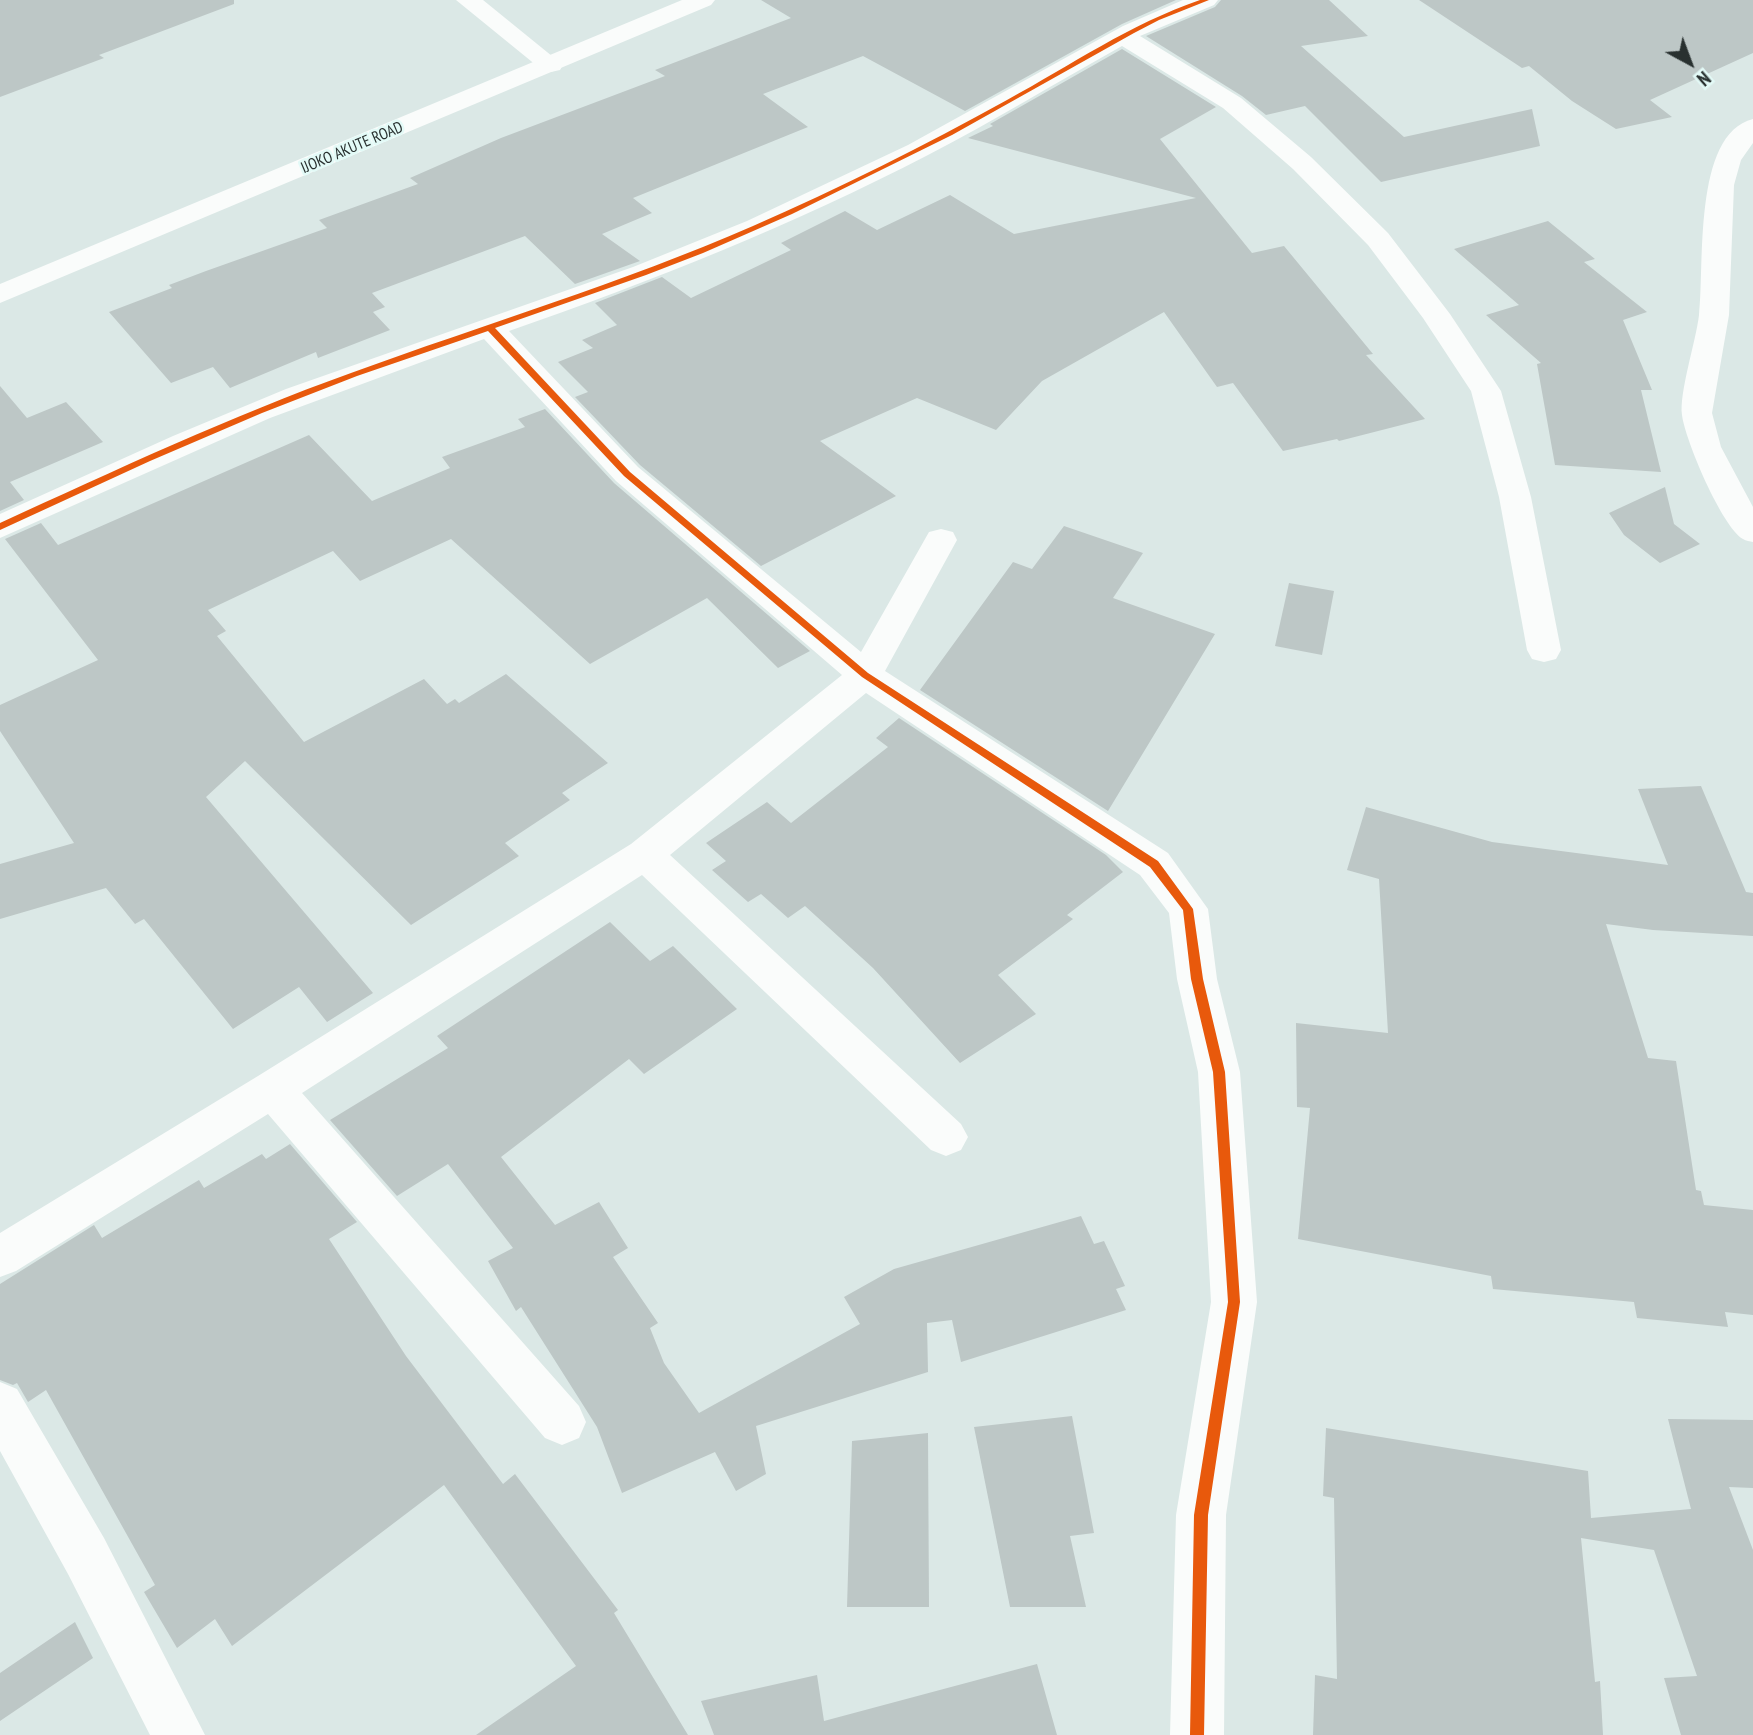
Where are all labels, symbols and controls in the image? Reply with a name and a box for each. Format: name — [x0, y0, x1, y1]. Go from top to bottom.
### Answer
north arrow — [1655, 28, 1725, 98]
text: N — [1692, 66, 1716, 91]
street label: IJOKO AKUTE ROAD — [298, 118, 406, 178]

